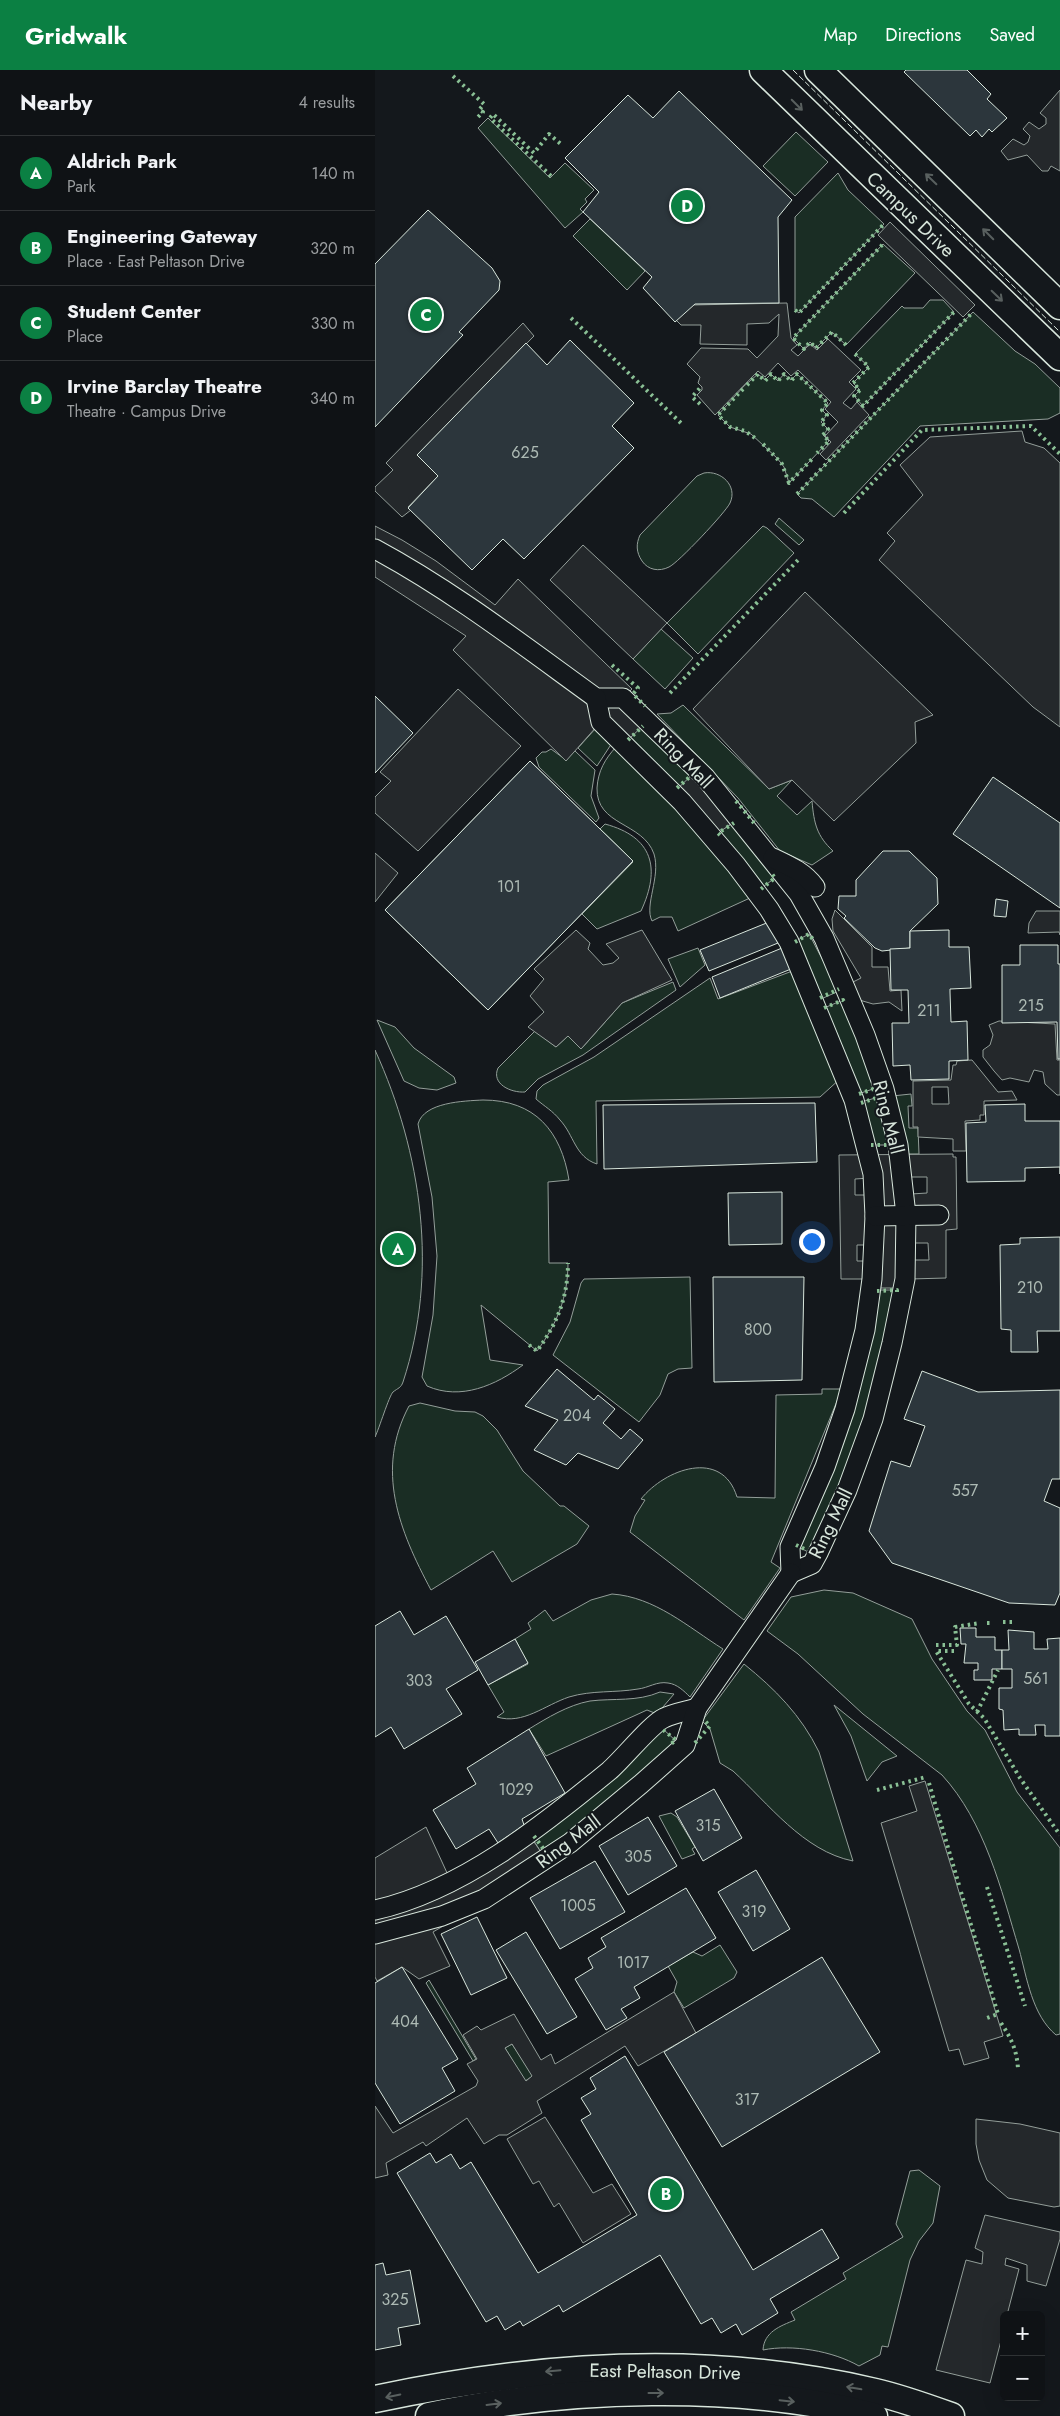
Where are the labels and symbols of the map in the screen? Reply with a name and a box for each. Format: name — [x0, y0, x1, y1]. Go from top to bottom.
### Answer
one-way arrow — [791, 98, 803, 111]
street label: Campus Drive — [860, 165, 961, 264]
one-way arrow — [925, 173, 937, 185]
pin: D — [671, 187, 703, 225]
one-way arrow — [982, 228, 994, 241]
one-way arrow — [990, 290, 1003, 302]
pin: C — [410, 296, 442, 334]
house number: 625 — [511, 441, 539, 464]
street label: Ring Mall — [648, 722, 720, 795]
house number: 101 — [497, 875, 521, 898]
house number: 215 — [1018, 994, 1044, 1017]
house number: 211 — [917, 999, 941, 1022]
street label: Ring Mall — [866, 1077, 911, 1157]
your location — [799, 1229, 825, 1255]
pin: A — [382, 1230, 414, 1268]
house number: 210 — [1017, 1276, 1043, 1299]
house number: 800 — [744, 1318, 772, 1341]
house number: 204 — [563, 1404, 591, 1427]
house number: 557 — [952, 1479, 979, 1502]
street label: Ring Mall — [802, 1483, 859, 1563]
house number: 561 — [1023, 1667, 1049, 1690]
house number: 303 — [405, 1669, 433, 1692]
house number: 1029 — [498, 1778, 534, 1801]
street label: Ring Mall — [530, 1808, 607, 1875]
house number: 315 — [696, 1814, 720, 1837]
house number: 305 — [624, 1845, 652, 1868]
house number: 1005 — [560, 1894, 596, 1917]
house number: 319 — [741, 1900, 767, 1923]
house number: 1017 — [617, 1951, 650, 1974]
house number: 404 — [391, 2010, 419, 2033]
house number: 317 — [735, 2088, 760, 2111]
pin: B — [650, 2175, 682, 2213]
house number: 325 — [382, 2288, 408, 2311]
street label: East Peltason Drive — [589, 2357, 741, 2386]
one-way arrow — [546, 2366, 562, 2376]
one-way arrow — [847, 2382, 863, 2392]
one-way arrow — [648, 2388, 664, 2398]
one-way arrow — [385, 2391, 401, 2401]
one-way arrow — [778, 2396, 794, 2406]
one-way arrow — [486, 2399, 502, 2409]

